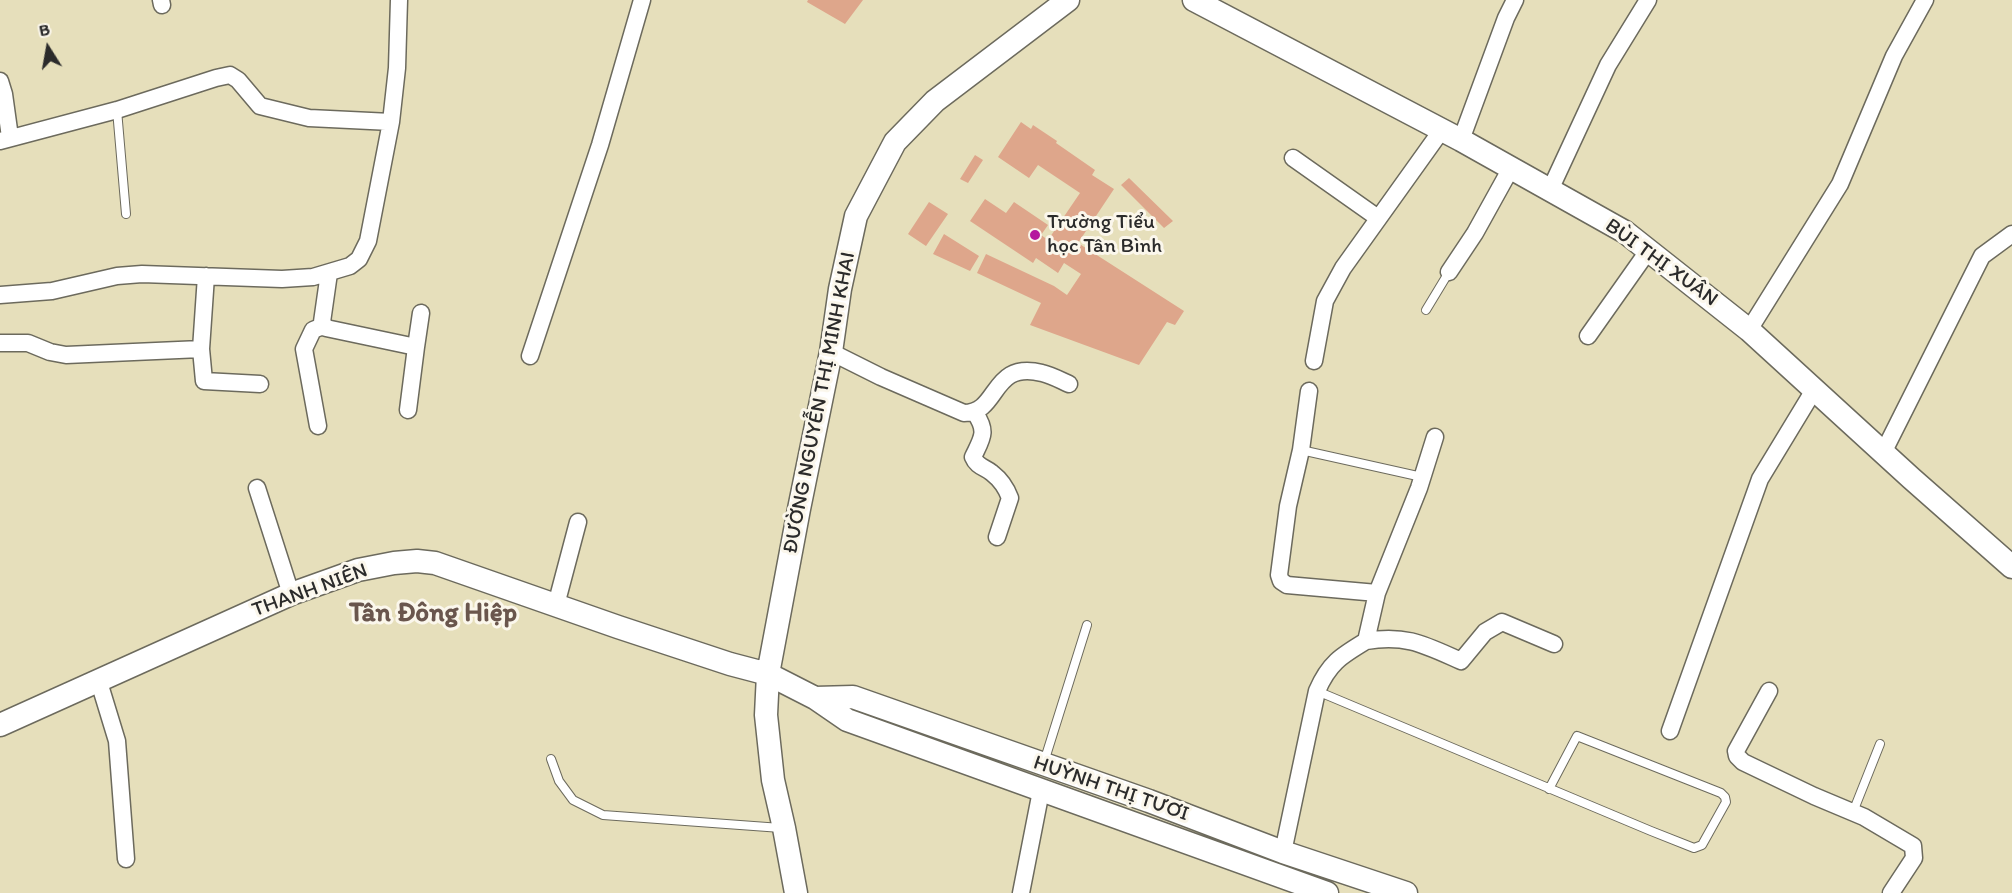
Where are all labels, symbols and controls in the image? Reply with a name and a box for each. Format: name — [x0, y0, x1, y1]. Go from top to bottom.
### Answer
north arrow — [18, 18, 78, 78]
text: B — [38, 20, 51, 40]
place label: Trường Tiểu học Tân Bình — [1047, 210, 1162, 260]
street label: BÙI THỊ XUÂN — [1600, 214, 1722, 312]
marker: Trường Tiểu học Tân Bình — [1028, 228, 1042, 242]
street label: ĐƯỜNG NGUYỄN THỊ MINH KHAI — [778, 250, 862, 556]
street label: THANH NIÊN — [249, 558, 371, 624]
district label: Tân Đông Hiệp — [349, 598, 517, 630]
street label: HUỲNH THỊ TƯƠI — [1030, 751, 1192, 827]

